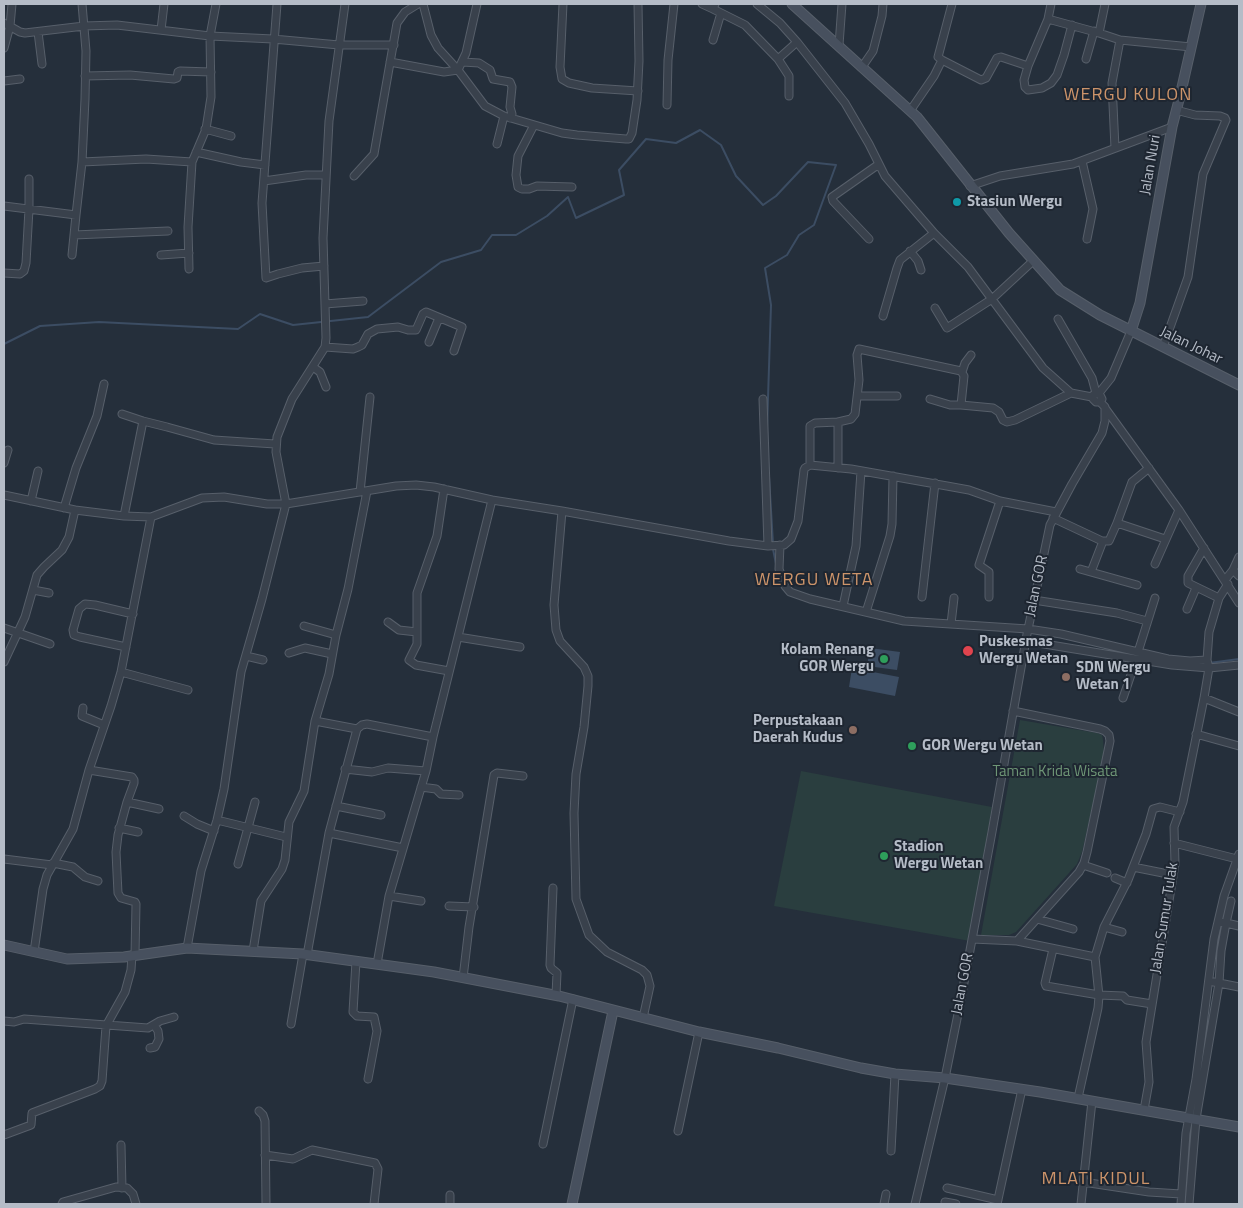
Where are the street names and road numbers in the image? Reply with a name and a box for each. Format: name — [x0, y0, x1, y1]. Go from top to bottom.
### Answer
street label: Jalan Nuri — [1137, 134, 1165, 196]
street label: Jalan Johar — [1157, 323, 1225, 369]
street label: Jalan GOR — [1022, 554, 1052, 618]
street label: Jalan Sumur Tulak — [1147, 861, 1183, 975]
street label: Jalan GOR — [948, 952, 978, 1016]

